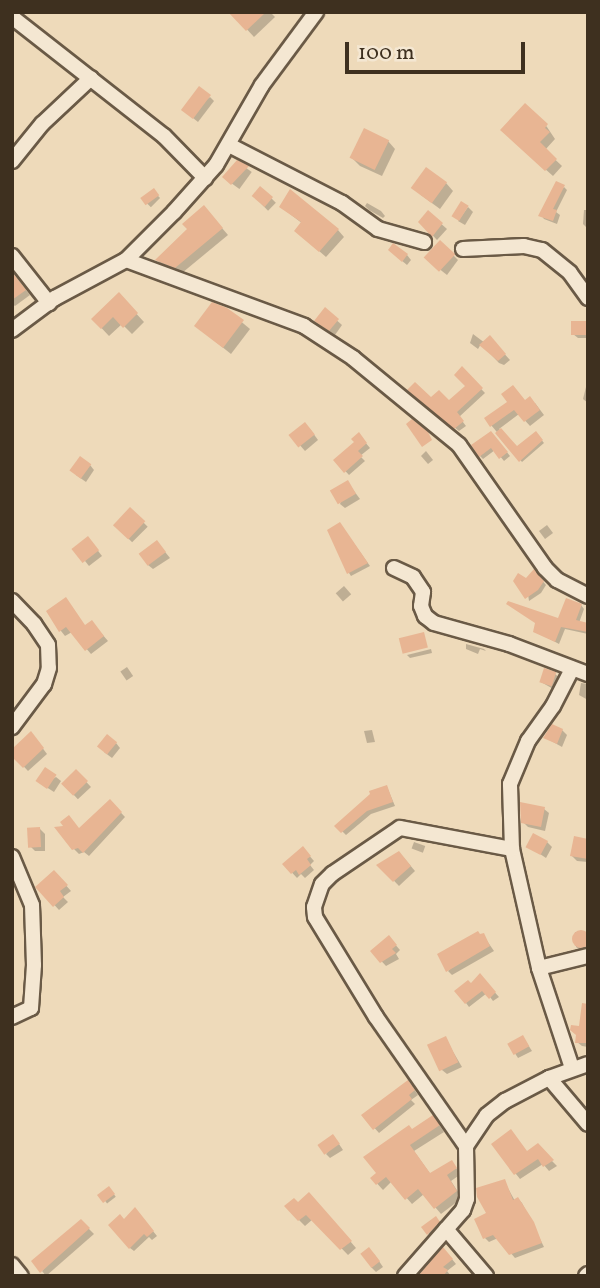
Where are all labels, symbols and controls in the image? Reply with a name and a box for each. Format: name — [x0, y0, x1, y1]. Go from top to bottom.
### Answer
scale bar — [348, 28, 528, 72]
text: 100 m — [358, 39, 415, 68]

